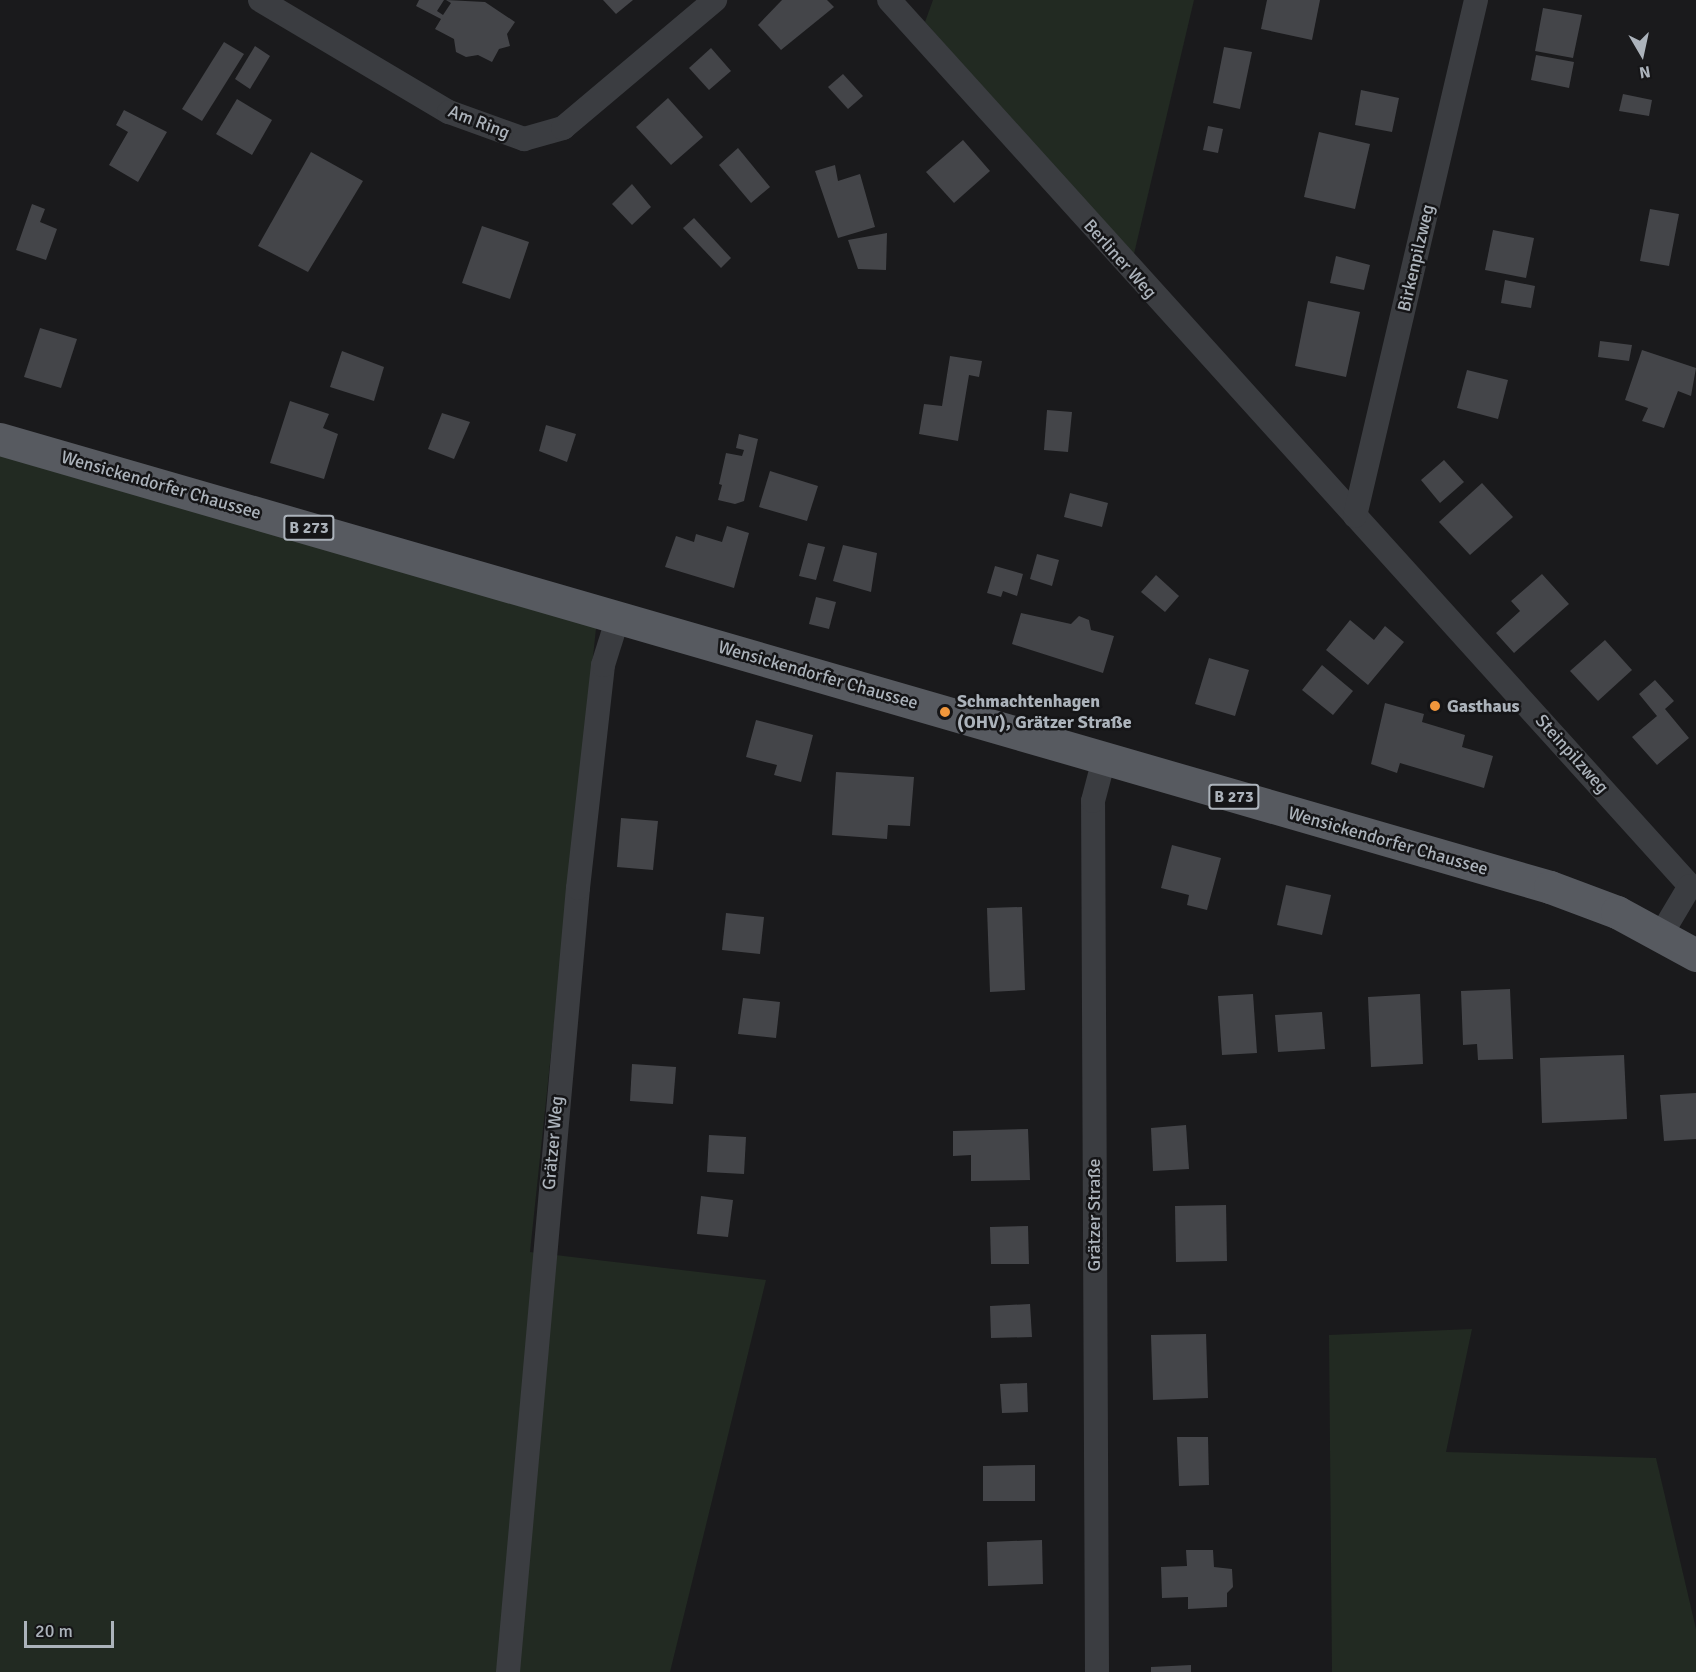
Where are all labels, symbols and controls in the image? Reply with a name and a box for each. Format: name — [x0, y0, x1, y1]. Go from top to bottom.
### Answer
north arrow — [1612, 24, 1672, 84]
text: N — [1638, 61, 1652, 83]
street label: Am Ring — [445, 100, 513, 144]
street label: Birkenpilzweg — [1393, 202, 1439, 314]
street label: Berliner Weg — [1079, 215, 1161, 303]
street label: Wensickendorfer Chaussee — [58, 446, 264, 524]
road number: B 273 — [282, 515, 336, 541]
street label: Wensickendorfer Chaussee — [715, 636, 921, 714]
place label: Schmachtenhagen (OHV), Grätzer Straße — [957, 691, 1132, 734]
place label: Gasthaus — [1447, 695, 1520, 717]
marker: Gasthaus — [1428, 699, 1442, 713]
marker: Schmachtenhagen (OHV), Grätzer Straße — [938, 705, 952, 719]
street label: Steinpilzweg — [1531, 710, 1613, 798]
road number: B 273 — [1207, 784, 1261, 810]
street label: Wensickendorfer Chaussee — [1285, 802, 1491, 880]
street label: Grätzer Weg — [538, 1095, 568, 1191]
street label: Grätzer Straße — [1083, 1158, 1105, 1272]
scale bar — [27, 1609, 117, 1647]
text: 20 m — [35, 1620, 73, 1642]

